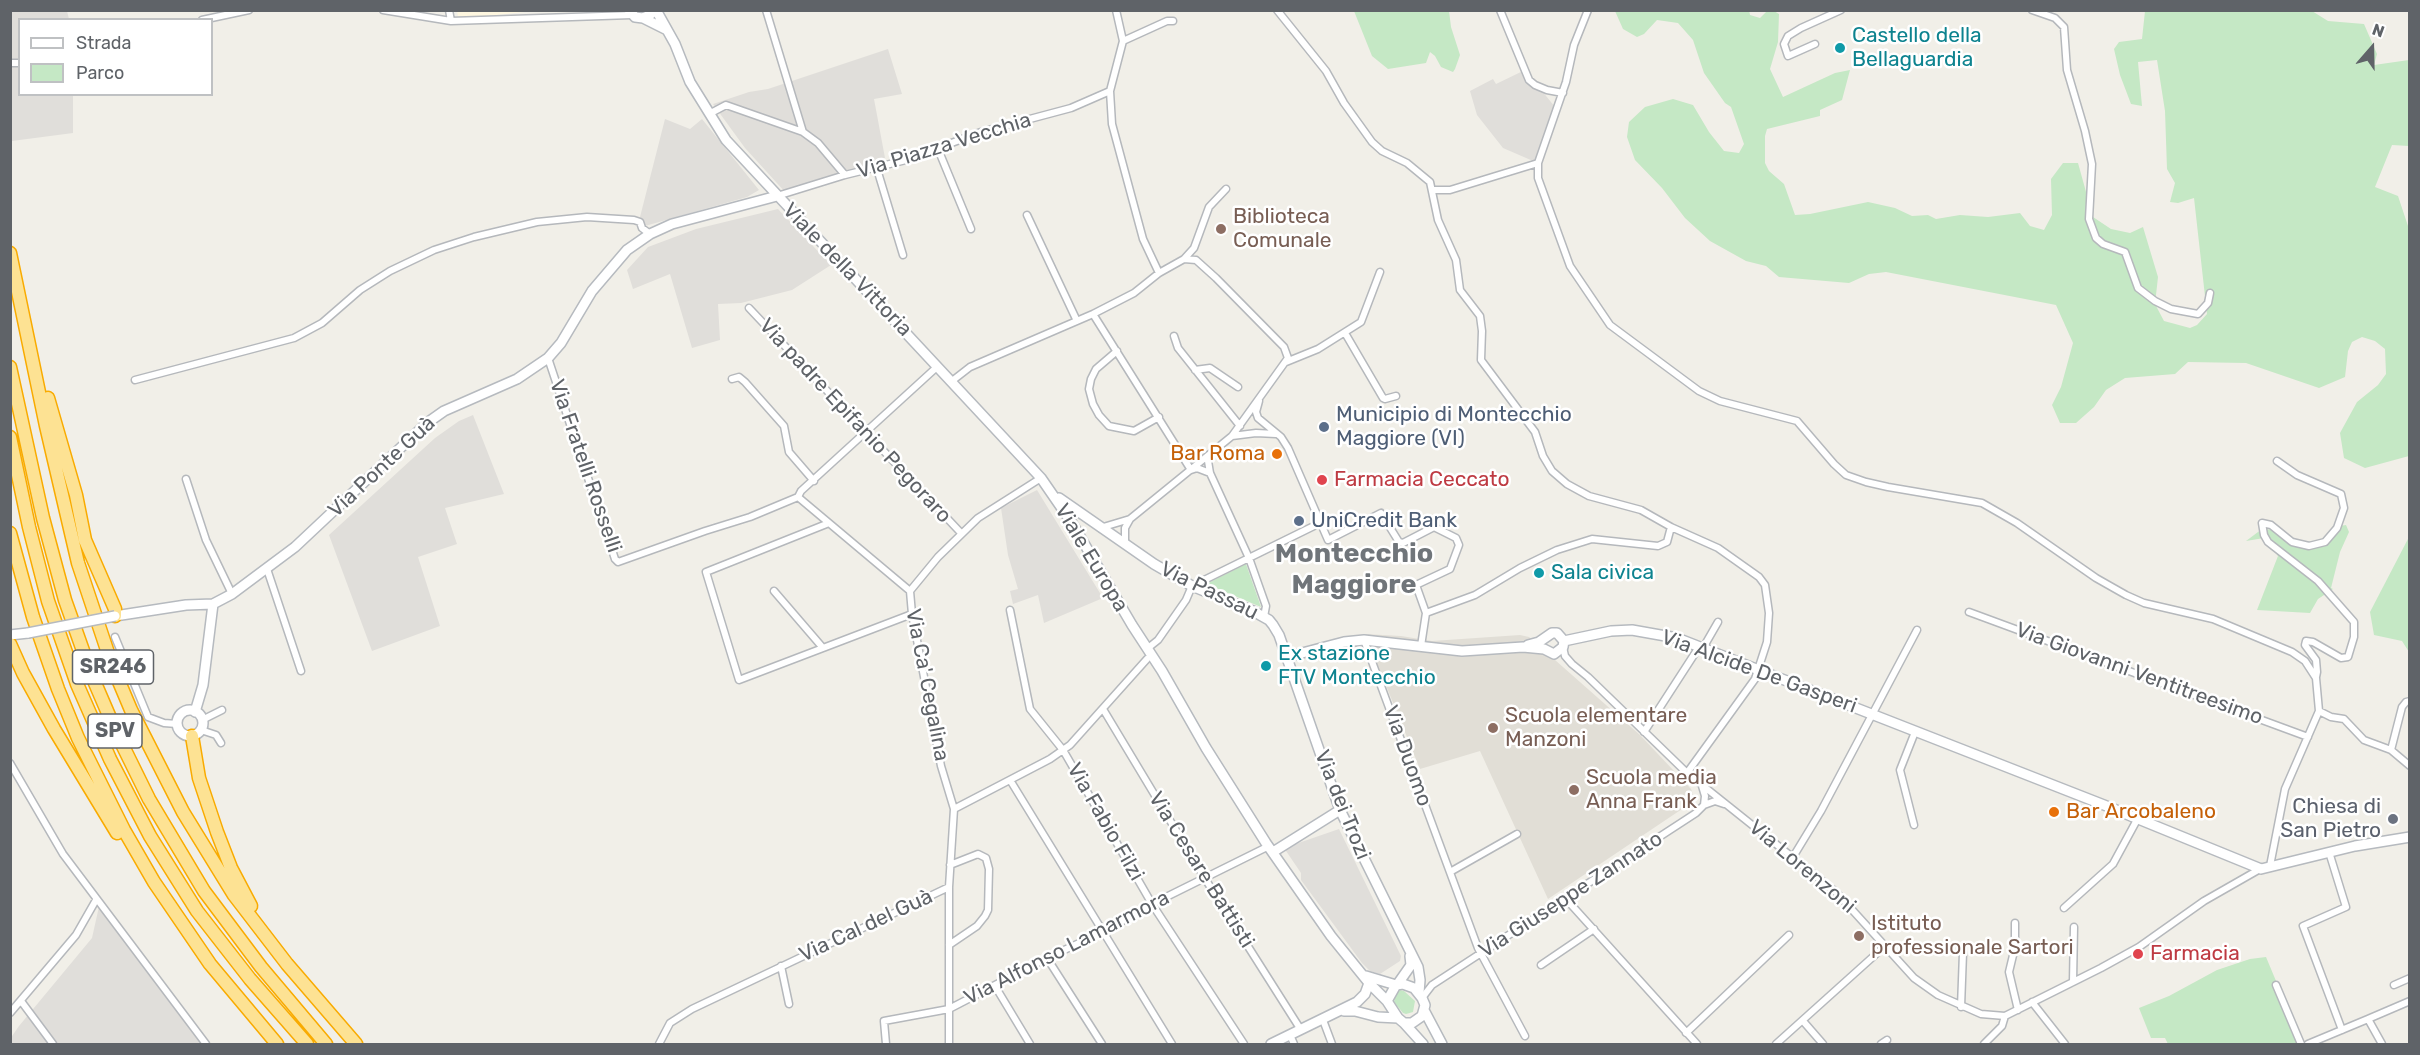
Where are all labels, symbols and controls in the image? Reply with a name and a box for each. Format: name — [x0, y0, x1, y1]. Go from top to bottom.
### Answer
legend — [18, 18, 213, 96]
north arrow — [2342, 18, 2402, 78]
text: N — [2370, 20, 2387, 42]
place label: Castello della Bellaguardia — [1852, 23, 1982, 73]
text: Strada — [76, 32, 132, 54]
marker: Castello della Bellaguardia — [1833, 41, 1847, 55]
text: Parco — [76, 62, 124, 84]
street label: Via Piazza Vecchia — [854, 108, 1034, 184]
street label: Viale della Vittoria — [777, 198, 917, 342]
place label: Biblioteca Comunale — [1233, 204, 1332, 254]
marker: Biblioteca Comunale — [1214, 222, 1228, 236]
street label: Via padre Epifanio Pegoraro — [754, 313, 956, 529]
street label: Via Fratelli Rosselli — [544, 376, 626, 556]
place label: Municipio di Montecchio Maggiore (VI) — [1336, 402, 1572, 452]
street label: Via Ponte Guà — [323, 411, 441, 523]
marker: Municipio di Montecchio Maggiore (VI) — [1317, 420, 1331, 434]
place label: Bar Roma — [1170, 441, 1265, 467]
marker: Bar Roma — [1270, 447, 1284, 461]
place label: Farmacia Ceccato — [1334, 467, 1510, 493]
marker: Farmacia Ceccato — [1315, 473, 1329, 487]
street label: Viale Europa — [1049, 499, 1133, 617]
place label: UniCredit Bank — [1311, 508, 1457, 534]
marker: UniCredit Bank — [1292, 514, 1306, 528]
district label: Montecchio Maggiore — [1275, 538, 1433, 601]
street label: Via Passau — [1156, 556, 1262, 626]
place label: Sala civica — [1551, 560, 1654, 586]
marker: Sala civica — [1532, 566, 1546, 580]
street label: Via Ca' Cegalina — [900, 607, 954, 763]
street label: Via Giovanni Ventitreesimo — [2012, 617, 2266, 731]
street label: Via Alcide De Gasperi — [1658, 625, 1860, 719]
place label: Ex stazione FTV Montecchio — [1278, 641, 1436, 691]
road number: SR246 — [72, 650, 154, 684]
marker: Ex stazione FTV Montecchio — [1259, 659, 1273, 673]
street label: Via Duomo — [1377, 702, 1437, 810]
place label: Scuola elementare Manzoni — [1505, 703, 1687, 753]
road number: SPV — [88, 714, 142, 748]
marker: Scuola elementare Manzoni — [1486, 721, 1500, 735]
street label: Via dei Trozi — [1309, 747, 1375, 863]
street label: Via Fabio Filzi — [1061, 759, 1149, 885]
place label: Scuola media Anna Frank — [1586, 765, 1717, 815]
marker: Scuola media Anna Frank — [1567, 783, 1581, 797]
street label: Via Cesare Battisti — [1143, 787, 1259, 953]
place label: Chiesa di San Pietro — [2280, 794, 2381, 844]
place label: Bar Arcobaleno — [2066, 799, 2216, 825]
marker: Bar Arcobaleno — [2047, 805, 2061, 819]
marker: Chiesa di San Pietro — [2386, 812, 2400, 826]
street label: Via Lorenzoni — [1743, 815, 1861, 919]
street label: Via Giuseppe Zannato — [1475, 826, 1667, 964]
street label: Via Cal del Guà — [795, 884, 937, 968]
street label: Via Alfonso Lamarmora — [960, 885, 1174, 1011]
place label: Istituto professionale Sartori — [1871, 911, 2074, 961]
marker: Istituto professionale Sartori — [1852, 929, 1866, 943]
place label: Farmacia — [2150, 941, 2240, 967]
marker: Farmacia — [2131, 947, 2145, 961]

